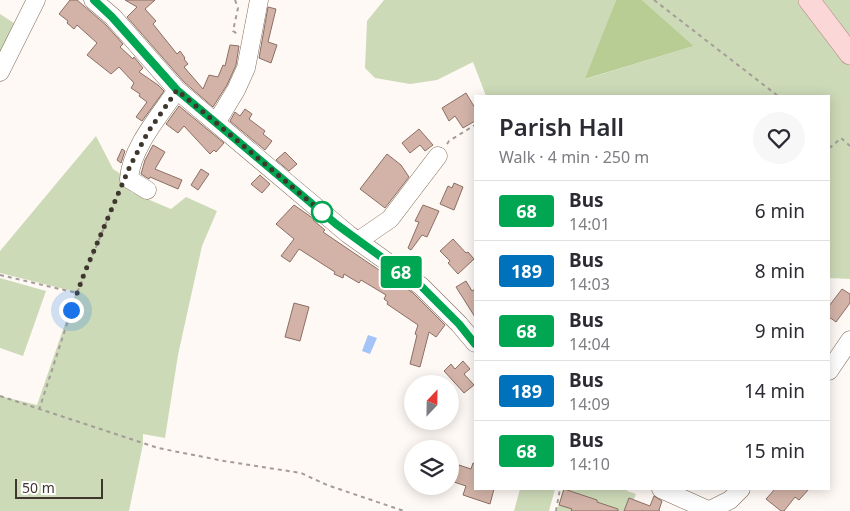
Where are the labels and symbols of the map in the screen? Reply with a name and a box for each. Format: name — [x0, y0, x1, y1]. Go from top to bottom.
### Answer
unlabelled marker — [311, 201, 333, 223]
line badge: 68 — [378, 256, 424, 288]
your location — [59, 298, 84, 323]
north arrow — [404, 375, 459, 430]
scale bar — [15, 476, 102, 499]

